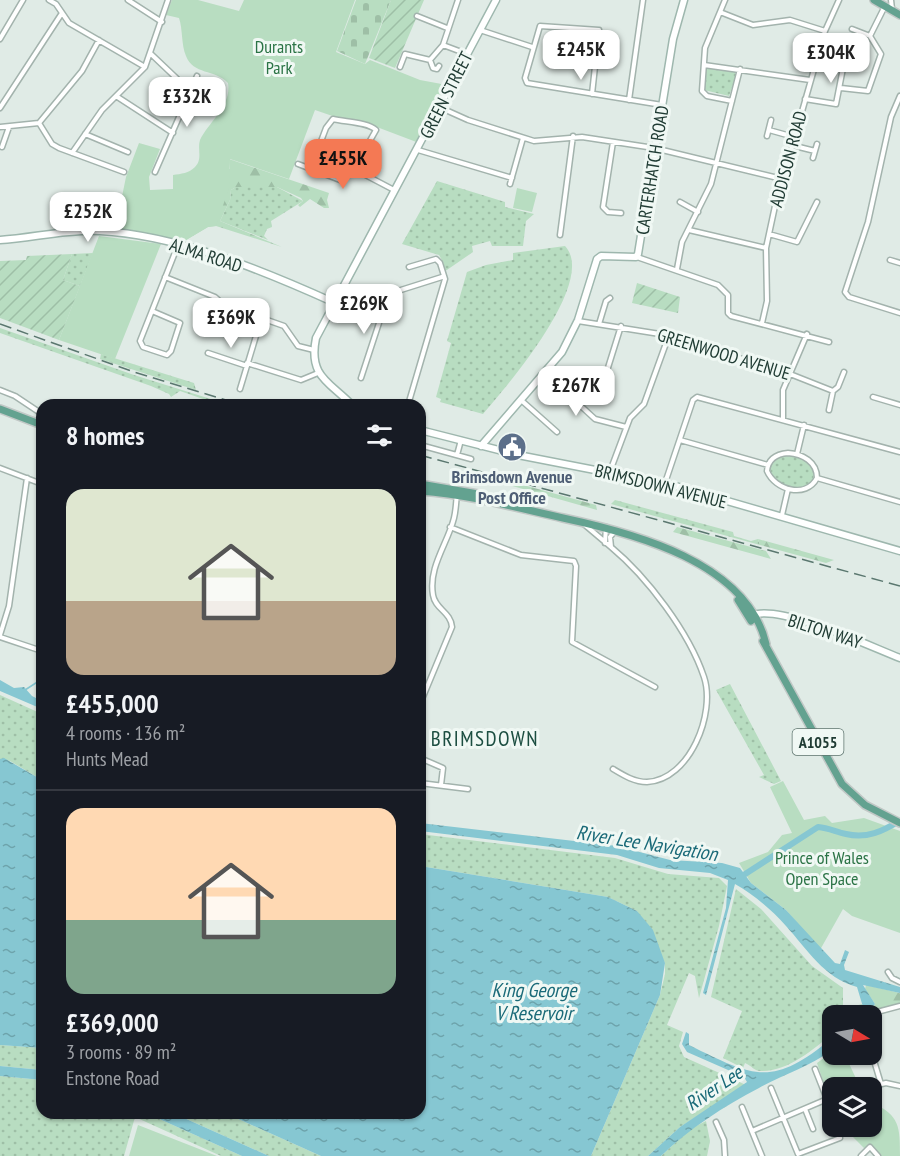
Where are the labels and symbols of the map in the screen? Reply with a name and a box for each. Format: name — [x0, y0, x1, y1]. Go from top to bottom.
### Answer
pin: £245K — [539, 30, 623, 81]
pin: £304K — [789, 33, 873, 84]
park label: Durants Park — [255, 35, 303, 79]
street label: GREEN STREET — [414, 48, 478, 142]
pin: £332K — [145, 77, 229, 128]
street label: CARTERHATCH ROAD — [630, 104, 674, 236]
street label: ADDISON ROAD — [764, 109, 812, 209]
pin: £455K — [301, 139, 385, 190]
pin: £252K — [46, 192, 130, 243]
street label: ALMA ROAD — [167, 233, 245, 277]
pin: £269K — [322, 284, 406, 335]
pin: £369K — [189, 298, 273, 349]
street label: GREENWOOD AVENUE — [655, 323, 793, 385]
pin: £267K — [534, 366, 618, 417]
public building icon: Brimsdown Avenue Post Office — [496, 431, 528, 463]
street label: BRIMSDOWN AVENUE — [593, 458, 729, 514]
place label: Brimsdown Avenue Post Office — [452, 465, 573, 509]
street label: BILTON WAY — [785, 608, 866, 654]
district label: BRIMSDOWN — [431, 725, 539, 752]
road number: A1055 — [792, 729, 844, 755]
water label: River Lee Navigation — [575, 819, 721, 867]
park label: Prince of Wales Open Space — [775, 846, 869, 890]
water label: King George V Reservoir — [492, 977, 578, 1026]
north arrow — [822, 1005, 882, 1065]
water label: River Lee — [680, 1059, 749, 1117]

